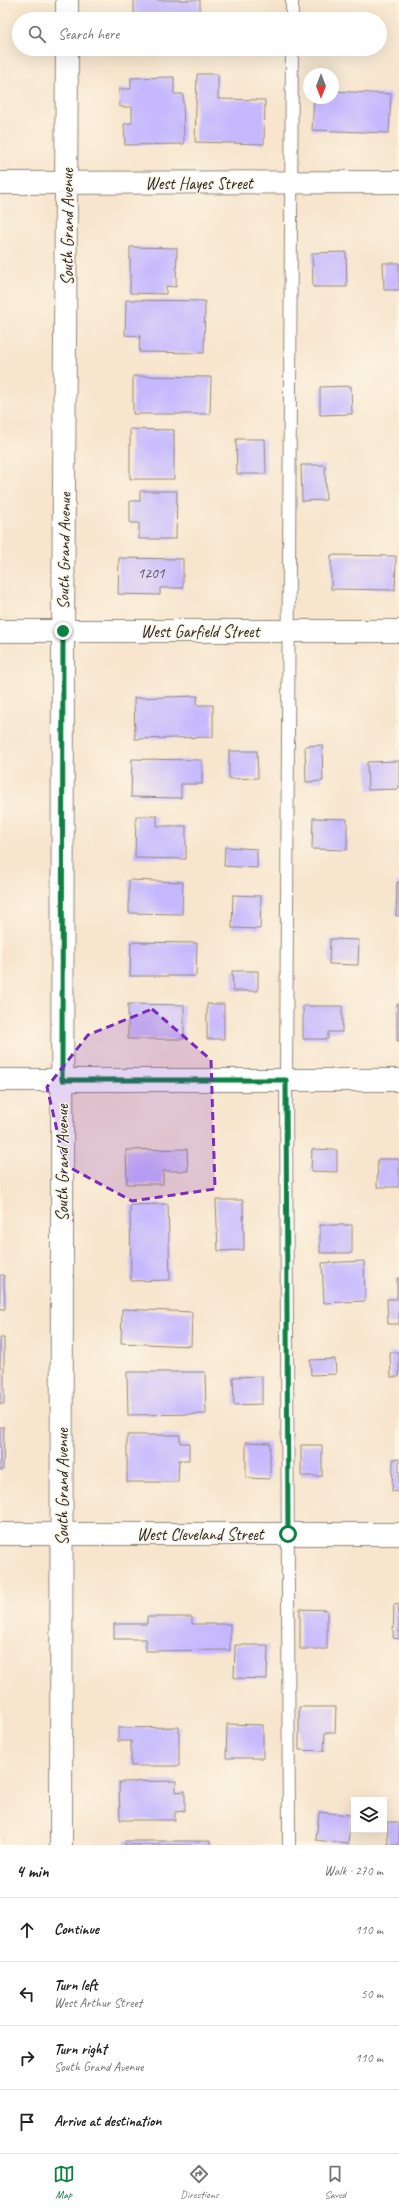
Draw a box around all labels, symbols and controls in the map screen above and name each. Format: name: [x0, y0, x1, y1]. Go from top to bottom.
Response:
search box: [12, 12, 387, 56]
icon: search: [26, 23, 48, 45]
text: Search here: [58, 25, 119, 44]
north arrow: [303, 68, 339, 104]
street label: South Grand Avenue: [57, 167, 78, 286]
street label: West Hayes Street: [145, 173, 255, 194]
street label: South Grand Avenue: [52, 491, 76, 610]
house number: 1201: [137, 564, 166, 583]
street label: West Garfield Street: [141, 621, 262, 642]
route end: [54, 622, 72, 640]
street label: South Grand Avenue: [52, 1103, 73, 1222]
street label: South Grand Avenue: [52, 1427, 73, 1546]
street label: West Cleveland Street: [137, 1524, 266, 1545]
route start: [279, 1525, 297, 1543]
map controls: [351, 1797, 387, 1833]
button: layers: [351, 1797, 387, 1833]
text: 4 min: [16, 1861, 49, 1882]
text: Walk · 270 m: [324, 1863, 383, 1879]
icon: ahead: [16, 1919, 38, 1941]
text: Continue: [54, 1920, 99, 1939]
text: 110 m: [355, 1922, 383, 1938]
text: Turn left: [54, 1976, 97, 1995]
icon: left: [16, 1983, 38, 2005]
text: 50 m: [361, 1986, 383, 2002]
text: West Arthur Street: [54, 1995, 142, 2011]
text: Turn right: [54, 2040, 107, 2059]
icon: right: [16, 2047, 38, 2069]
text: 110 m: [355, 2050, 383, 2066]
text: South Grand Avenue: [54, 2059, 143, 2075]
icon: arrive: [16, 2111, 38, 2133]
text: Arrive at destination: [54, 2112, 161, 2131]
tab: Map: [53, 2163, 75, 2201]
tab: Directions: [180, 2163, 219, 2201]
tab: Saved: [324, 2163, 346, 2201]

